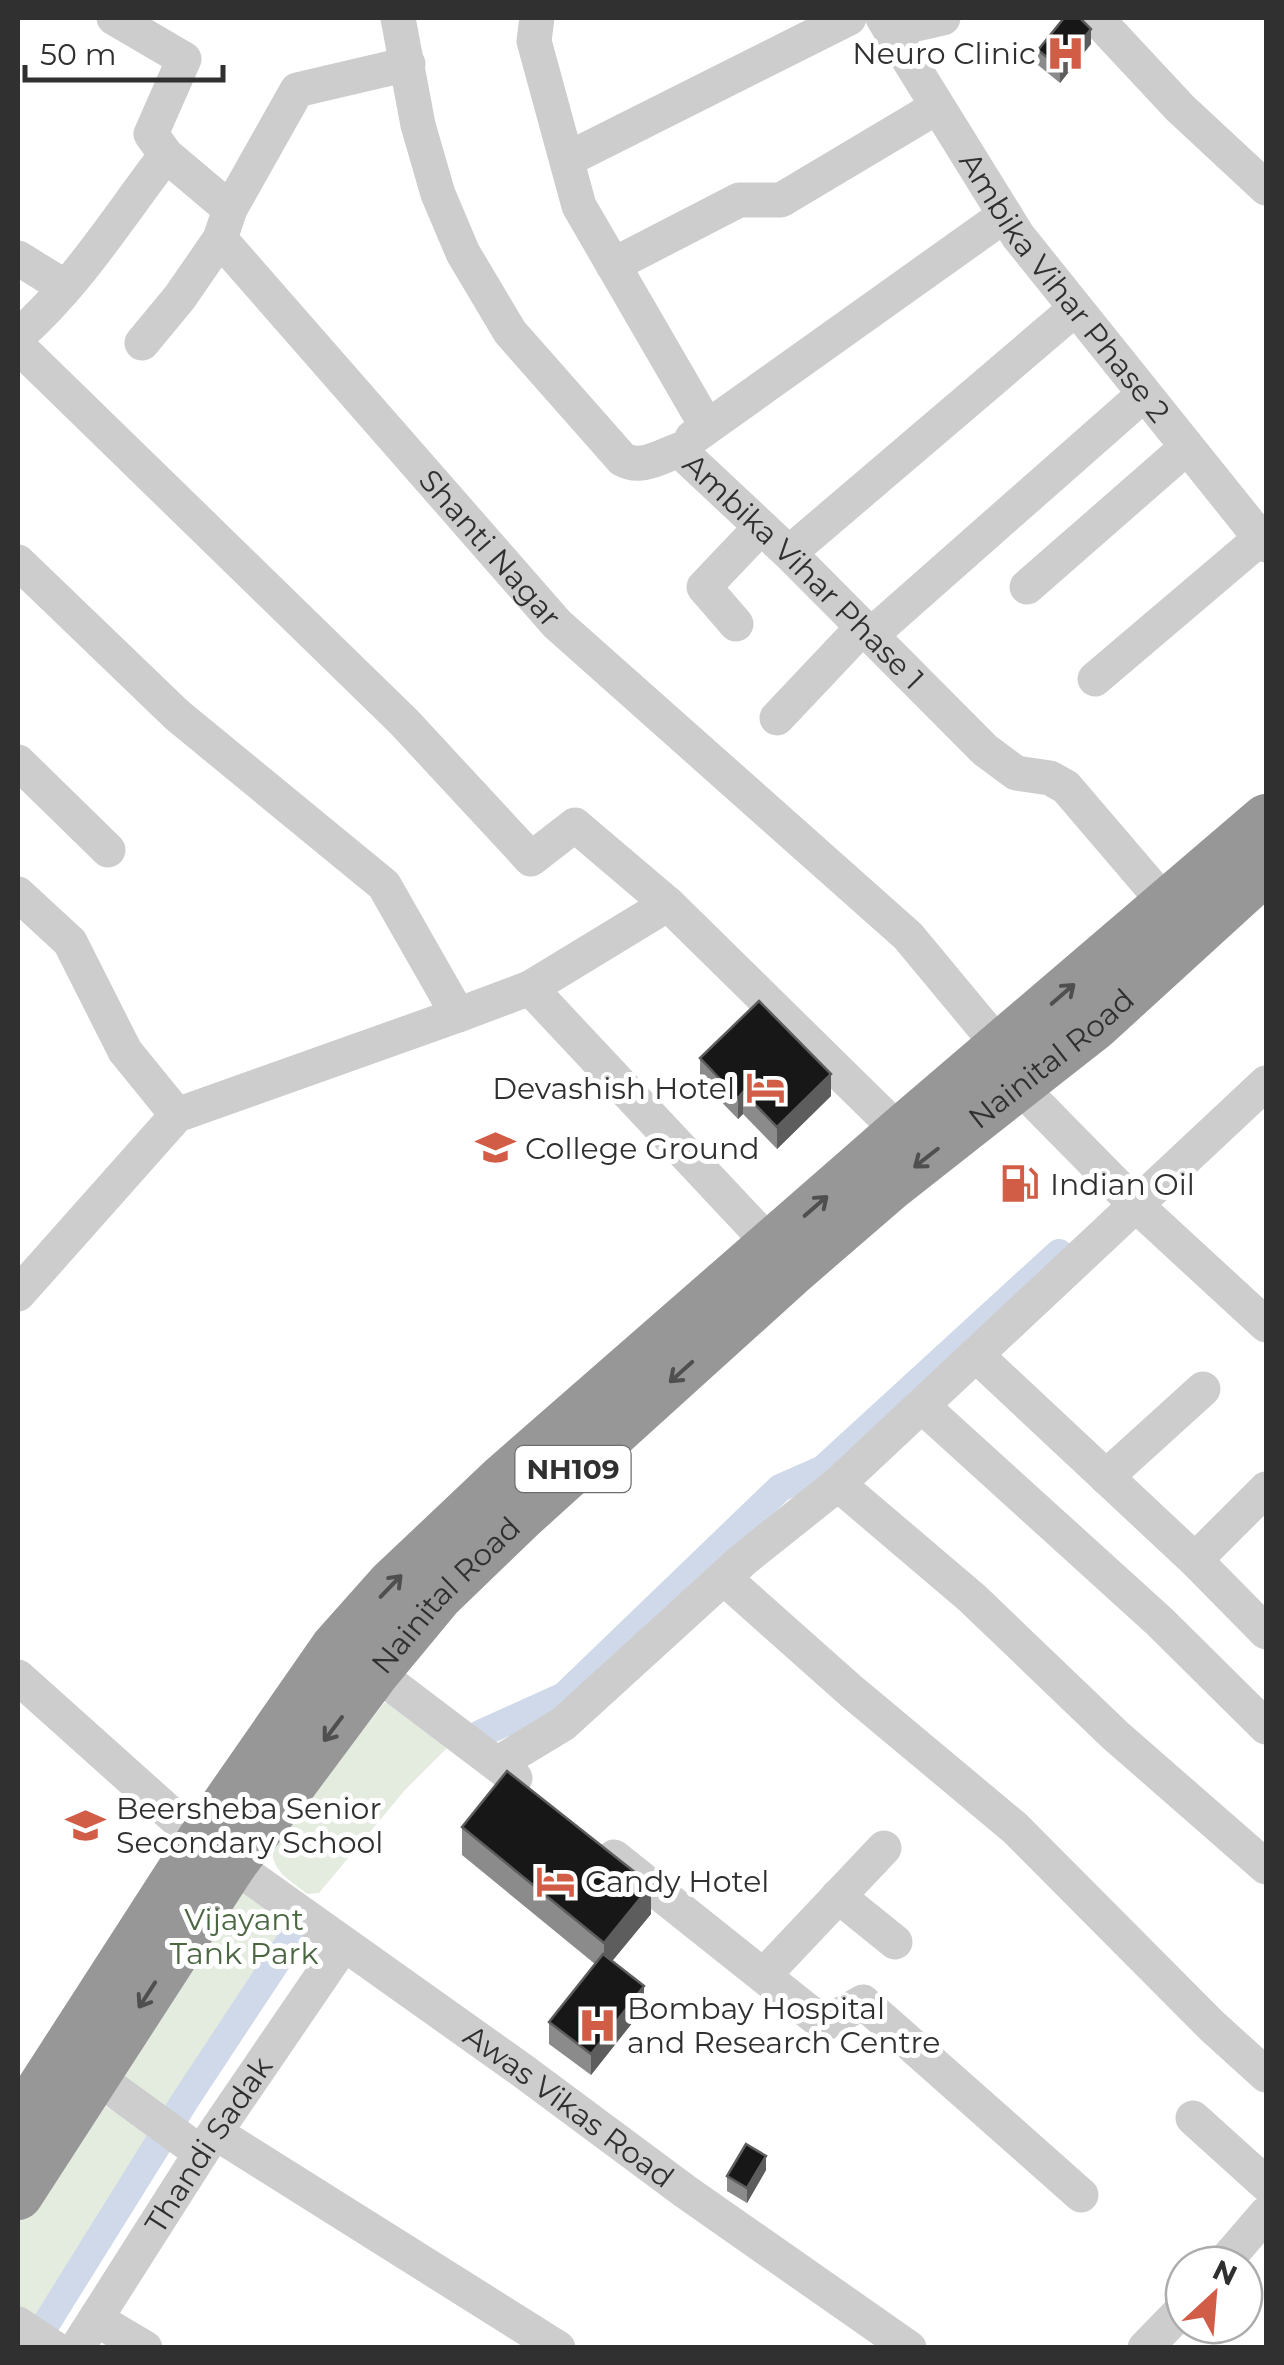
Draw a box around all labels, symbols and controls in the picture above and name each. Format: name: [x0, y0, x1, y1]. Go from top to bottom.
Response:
scale bar: [25, 20, 222, 82]
hospital icon: Neuro Clinic: [1045, 32, 1087, 74]
place label: Neuro Clinic: [852, 35, 1036, 72]
text: 50 m: [40, 36, 117, 73]
street label: Ambika Vihar Phase 2: [952, 145, 1178, 429]
street label: Ambika Vihar Phase 1: [676, 445, 932, 697]
street label: Shanti Nagar: [412, 462, 569, 634]
street label: Nainital Road: [961, 981, 1141, 1136]
one-way arrow: [1049, 984, 1075, 1006]
hotel icon: Devashish Hotel: [744, 1067, 786, 1109]
place label: Devashish Hotel: [492, 1070, 735, 1107]
school or university icon: College Ground: [474, 1127, 516, 1169]
place label: College Ground: [525, 1130, 760, 1167]
one-way arrow: [913, 1147, 939, 1169]
fuel station icon: Indian Oil: [999, 1163, 1041, 1205]
place label: Indian Oil: [1050, 1166, 1195, 1203]
one-way arrow: [803, 1194, 828, 1217]
one-way arrow: [669, 1360, 694, 1383]
road number: NH109: [516, 1446, 630, 1492]
street label: Nainital Road: [363, 1509, 528, 1681]
one-way arrow: [379, 1574, 403, 1598]
one-way arrow: [323, 1715, 344, 1742]
place label: Beersheba Senior Secondary School: [116, 1790, 383, 1861]
school or university icon: Beersheba Senior Secondary School: [65, 1804, 107, 1846]
hotel icon: Candy Hotel: [534, 1860, 576, 1902]
place label: Candy Hotel: [585, 1863, 769, 1900]
park label: Vijayant Tank Park: [170, 1901, 318, 1972]
one-way arrow: [137, 1981, 158, 2009]
place label: Bombay Hospital and Research Centre: [627, 1990, 940, 2061]
hospital icon: Bombay Hospital and Research Centre: [576, 2004, 618, 2046]
street label: Awas Vikas Road: [457, 2017, 682, 2195]
street label: Thandi Sadak: [137, 2049, 280, 2240]
north arrow: [1164, 2245, 1264, 2345]
text: N: [1207, 2252, 1243, 2293]

